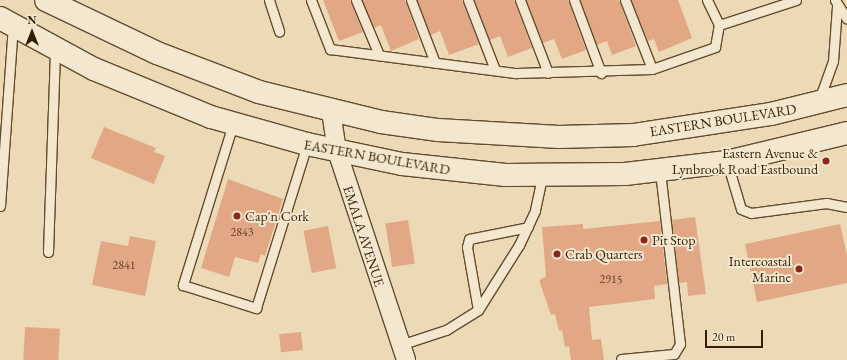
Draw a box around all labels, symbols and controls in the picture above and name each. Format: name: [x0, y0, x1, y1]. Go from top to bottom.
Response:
north arrow: [12, 12, 52, 52]
text: N: [28, 13, 36, 27]
street label: EASTERN BOULEVARD: [648, 100, 798, 140]
street label: EASTERN BOULEVARD: [302, 136, 452, 178]
place label: Eastern Avenue & Lynbrook Road Eastbound: [672, 145, 818, 178]
marker: Eastern Avenue & Lynbrook Road Eastbound: [821, 156, 831, 166]
street label: EMALA AVENUE: [340, 183, 388, 289]
place label: Cap'n Cork: [245, 208, 309, 224]
marker: Cap'n Cork: [232, 211, 242, 221]
house number: 2843: [230, 226, 254, 240]
place label: Pit Stop: [652, 232, 695, 248]
marker: Pit Stop: [639, 235, 649, 245]
place label: Crab Quarters: [565, 246, 643, 262]
marker: Crab Quarters: [552, 249, 562, 259]
place label: Intercoastal Marine: [729, 253, 791, 286]
house number: 2841: [112, 259, 136, 273]
marker: Intercoastal Marine: [794, 264, 804, 274]
house number: 2915: [599, 273, 623, 287]
scale bar: [707, 322, 765, 348]
text: 20 m: [712, 329, 735, 345]

